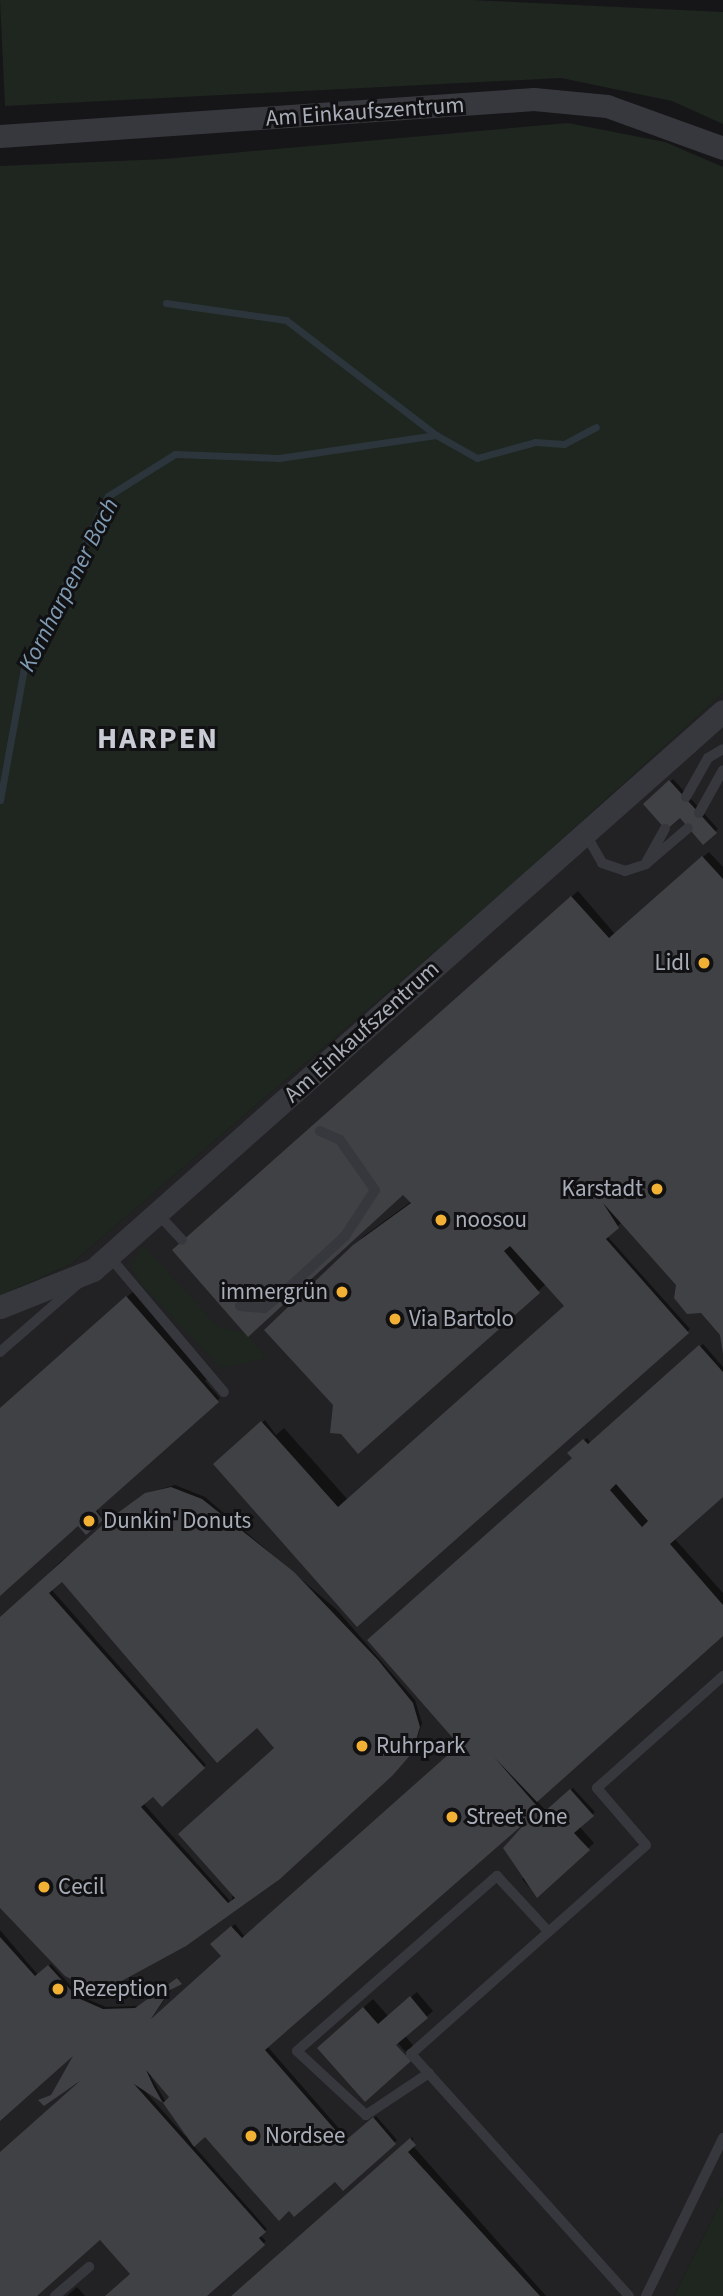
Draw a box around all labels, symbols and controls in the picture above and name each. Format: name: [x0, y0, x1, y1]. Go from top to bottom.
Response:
street label: Am Einkaufszentrum: [265, 91, 465, 133]
water label: Kornharpener Bach: [13, 493, 125, 677]
district label: HARPEN: [98, 721, 218, 757]
place label: Lidl: [655, 949, 690, 977]
street label: Am Einkaufszentrum: [279, 955, 445, 1109]
marker: Lidl: [696, 955, 712, 971]
place label: Karstadt: [562, 1175, 643, 1203]
marker: Karstadt: [649, 1181, 665, 1197]
place label: noosou: [455, 1206, 527, 1234]
marker: noosou: [433, 1212, 449, 1228]
place label: immergrün: [220, 1278, 328, 1306]
marker: immergrün: [334, 1284, 350, 1300]
place label: Via Bartolo: [409, 1305, 514, 1333]
marker: Via Bartolo: [387, 1311, 403, 1327]
place label: Dunkin' Donuts: [103, 1507, 251, 1535]
marker: Dunkin' Donuts: [81, 1513, 97, 1529]
place label: Ruhrpark: [376, 1732, 465, 1760]
marker: Ruhrpark: [354, 1738, 370, 1754]
place label: Street One: [466, 1803, 567, 1831]
marker: Street One: [444, 1809, 460, 1825]
place label: Cecil: [58, 1873, 105, 1901]
marker: Cecil: [36, 1879, 52, 1895]
place label: Rezeption: [72, 1975, 168, 2003]
marker: Rezeption: [50, 1981, 66, 1997]
place label: Nordsee: [265, 2122, 345, 2150]
marker: Nordsee: [243, 2128, 259, 2144]

